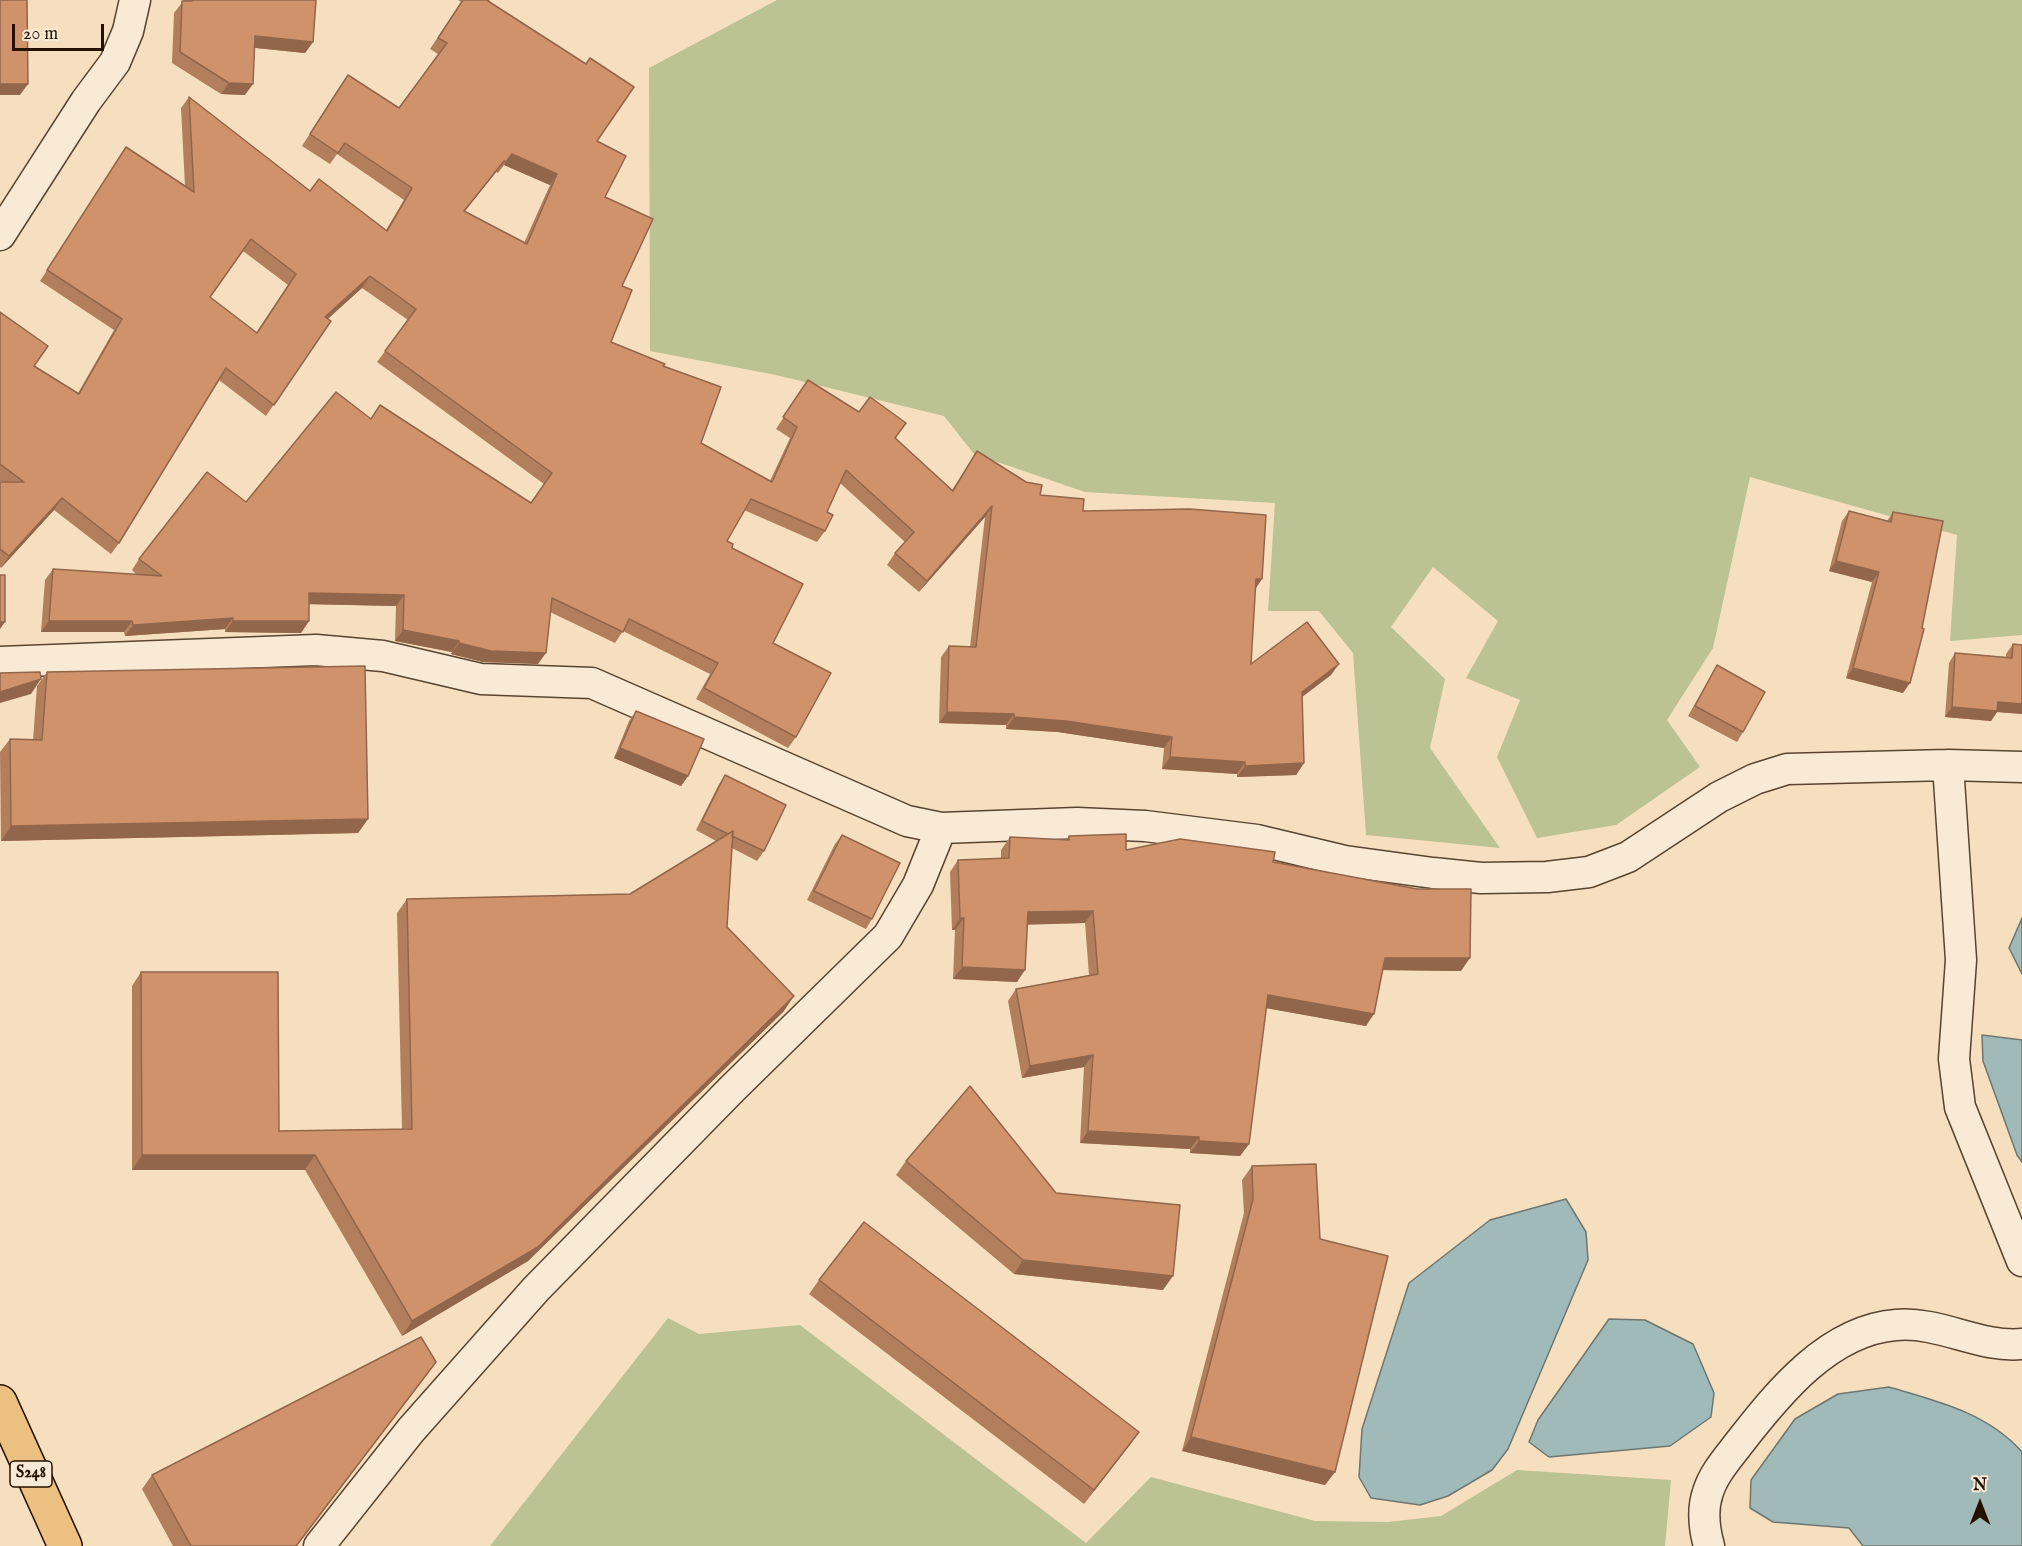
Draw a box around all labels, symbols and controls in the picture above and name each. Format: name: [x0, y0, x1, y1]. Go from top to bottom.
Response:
scale bar: [15, 12, 106, 50]
text: 20 m: [23, 23, 58, 46]
road number: S248: [10, 1461, 52, 1487]
north arrow: [1950, 1474, 2010, 1534]
text: N: [1973, 1476, 1987, 1496]

